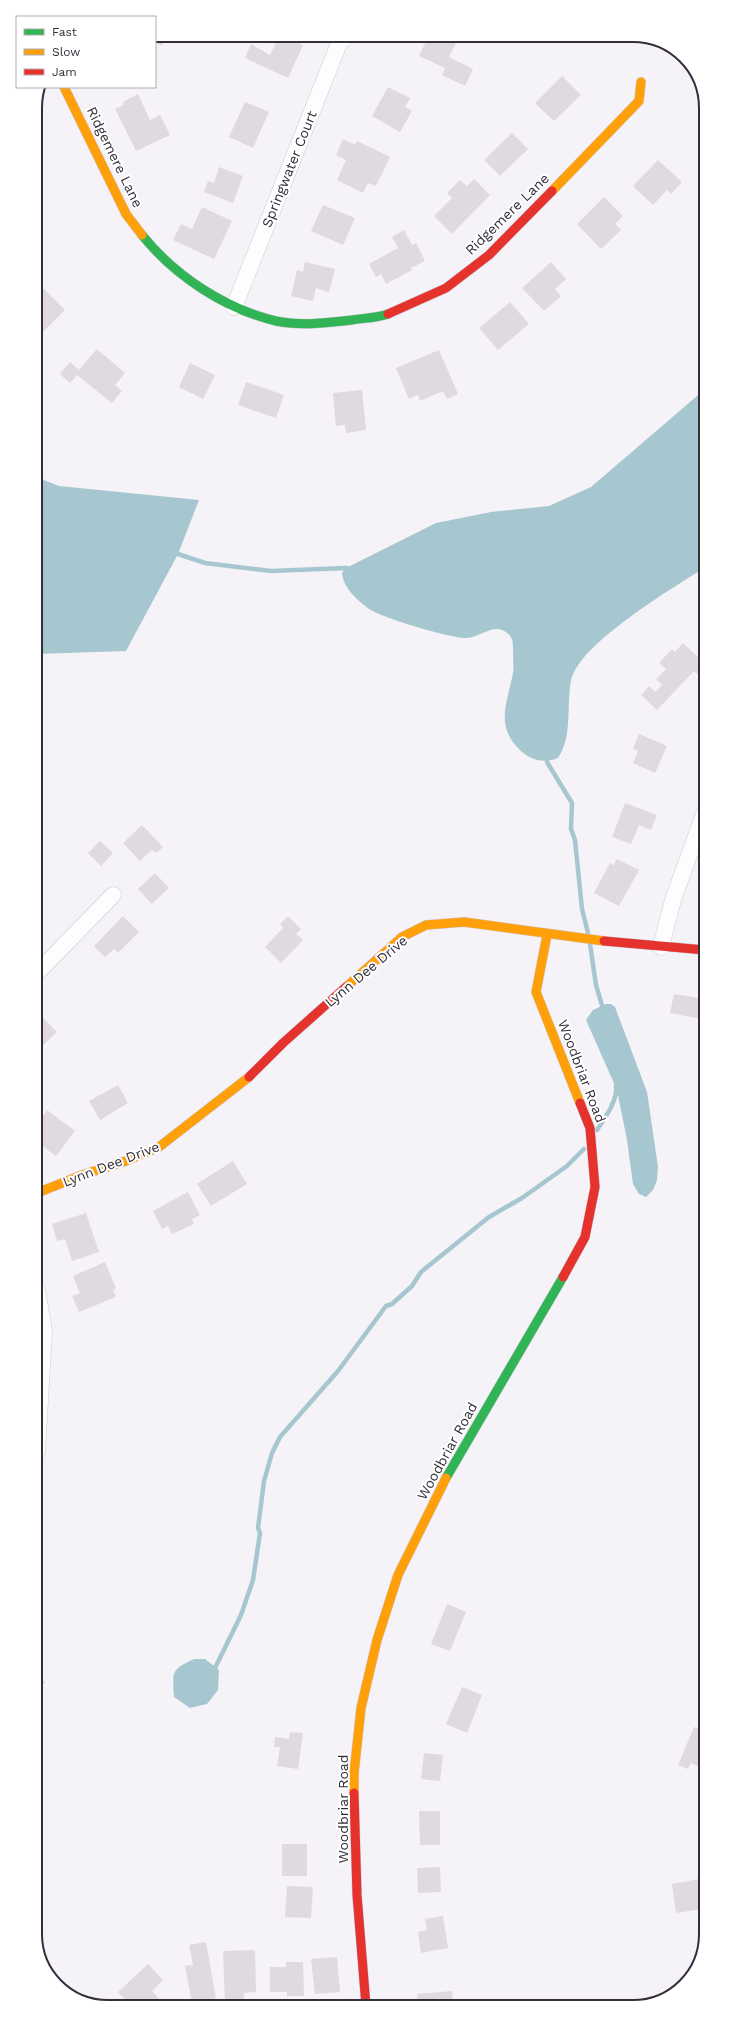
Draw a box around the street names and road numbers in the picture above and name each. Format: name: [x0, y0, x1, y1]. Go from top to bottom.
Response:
street label: Ridgemere Lane: [84, 104, 146, 210]
street label: Springwater Court: [258, 108, 320, 230]
street label: Ridgemere Lane: [462, 170, 552, 258]
street label: Lynn Dee Drive: [322, 932, 410, 1010]
street label: Woodbriar Road: [555, 1017, 609, 1125]
street label: Lynn Dee Drive: [60, 1138, 162, 1190]
street label: Woodbriar Road: [414, 1399, 480, 1503]
street label: Woodbriar Road: [335, 1754, 351, 1864]

